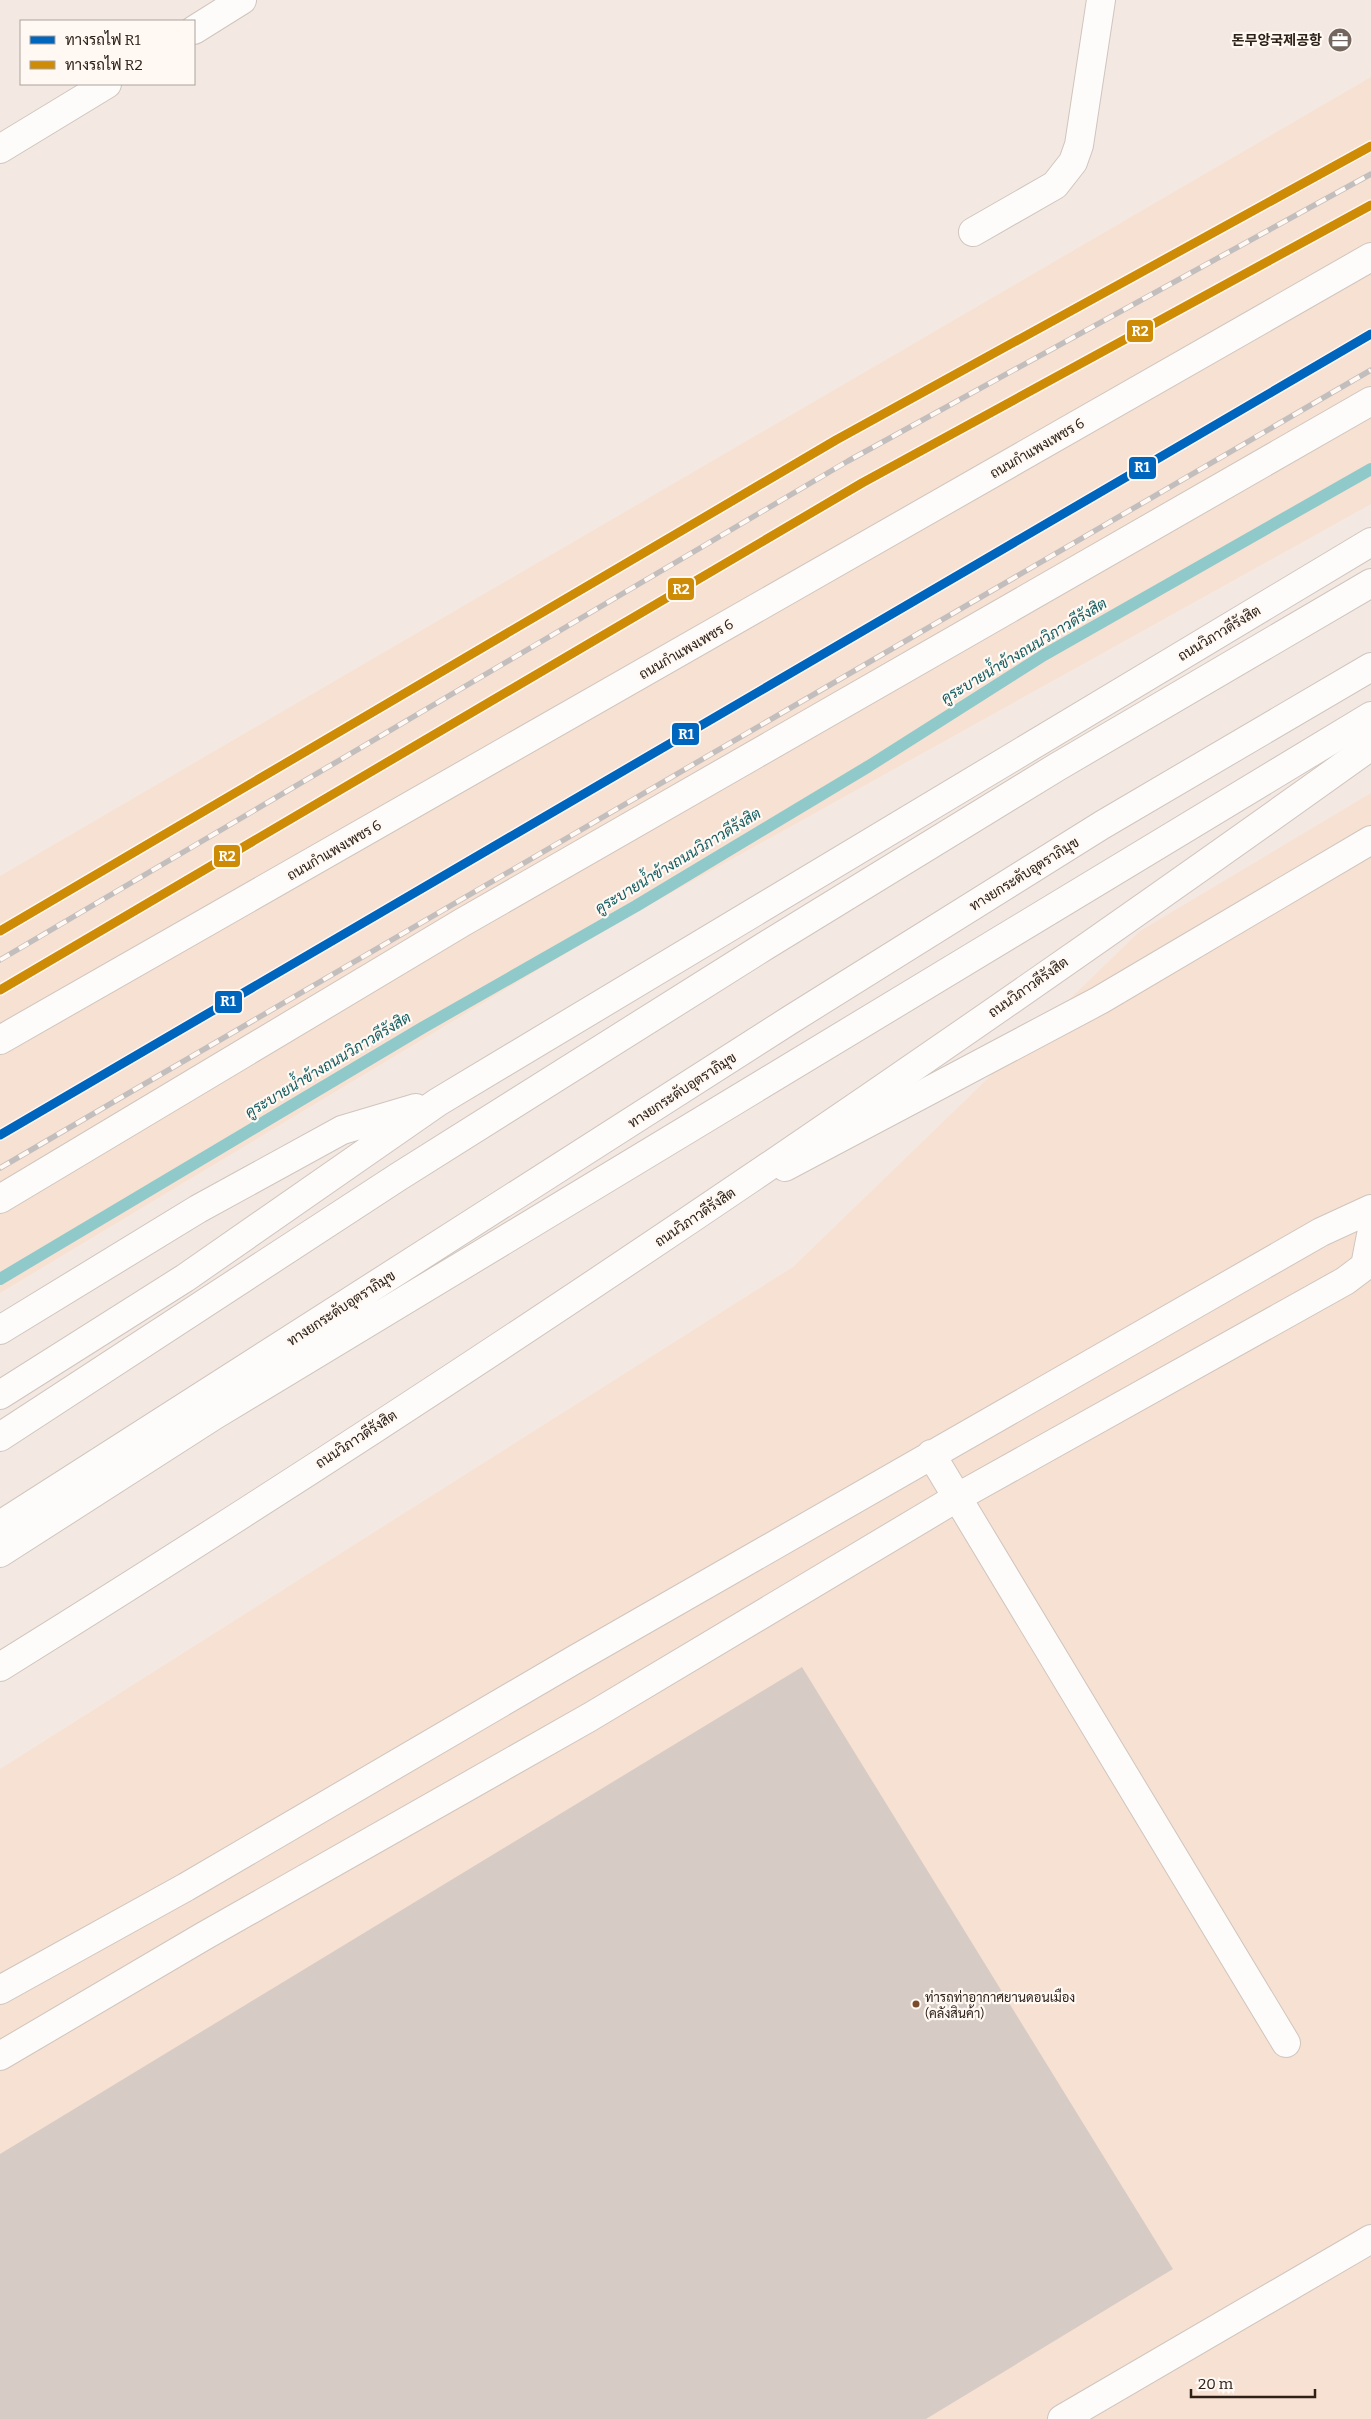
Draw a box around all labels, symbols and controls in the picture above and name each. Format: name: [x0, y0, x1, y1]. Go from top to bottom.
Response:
legend: [20, 20, 195, 85]
office icon: 돈무앙국제공항: [1327, 27, 1353, 53]
text: ทางรถไฟ R1: [65, 30, 141, 49]
place label: 돈무앙국제공항: [1232, 32, 1322, 49]
text: ทางรถไฟ R2: [65, 55, 143, 74]
line badge: R2: [1126, 319, 1154, 343]
text: R2: [1131, 323, 1149, 340]
street label: ถนนกำแพงเพชร 6: [987, 415, 1087, 482]
line badge: R1: [1128, 456, 1157, 480]
text: R1: [1134, 459, 1150, 476]
line badge: R2: [667, 577, 695, 601]
text: R2: [672, 581, 690, 598]
water label: คูระบายน้ำข้างถนนวิภาวดีรังสิต: [936, 591, 1111, 709]
street label: ถนนวิภาวดีรังสิต: [1174, 601, 1264, 665]
street label: ถนนกำแพงเพชร 6: [636, 616, 736, 683]
line badge: R1: [671, 722, 700, 746]
text: R1: [678, 726, 694, 743]
water label: คูระบายน้ำข้างถนนวิภาวดีรังสิต: [590, 801, 765, 919]
street label: ถนนกำแพงเพชร 6: [284, 817, 384, 884]
street label: ทางยกระดับอุตราภิมุข: [966, 834, 1083, 916]
line badge: R2: [213, 844, 241, 868]
text: R2: [218, 848, 236, 865]
street label: ถนนวิภาวดีรังสิต: [984, 953, 1072, 1021]
line badge: R1: [214, 990, 243, 1014]
text: R1: [220, 993, 236, 1010]
water label: คูระบายน้ำข้างถนนวิภาวดีรังสิต: [240, 1005, 415, 1123]
street label: ทางยกระดับอุตราภิมุข: [625, 1049, 740, 1133]
street label: ถนนวิภาวดีรังสิต: [651, 1183, 739, 1251]
street label: ทางยกระดับอุตราภิมุข: [284, 1267, 399, 1351]
street label: ถนนวิภาวดีรังสิต: [312, 1406, 400, 1472]
place label: ท่ารถท่าอากาศยานดอนเมือง (คลังสินค้า): [925, 1988, 1075, 2021]
marker: ท่ารถท่าอากาศยานดอนเมือง (คลังสินค้า): [911, 1999, 921, 2009]
scale bar: [1191, 2366, 1315, 2398]
text: 20 m: [1198, 2375, 1234, 2393]

